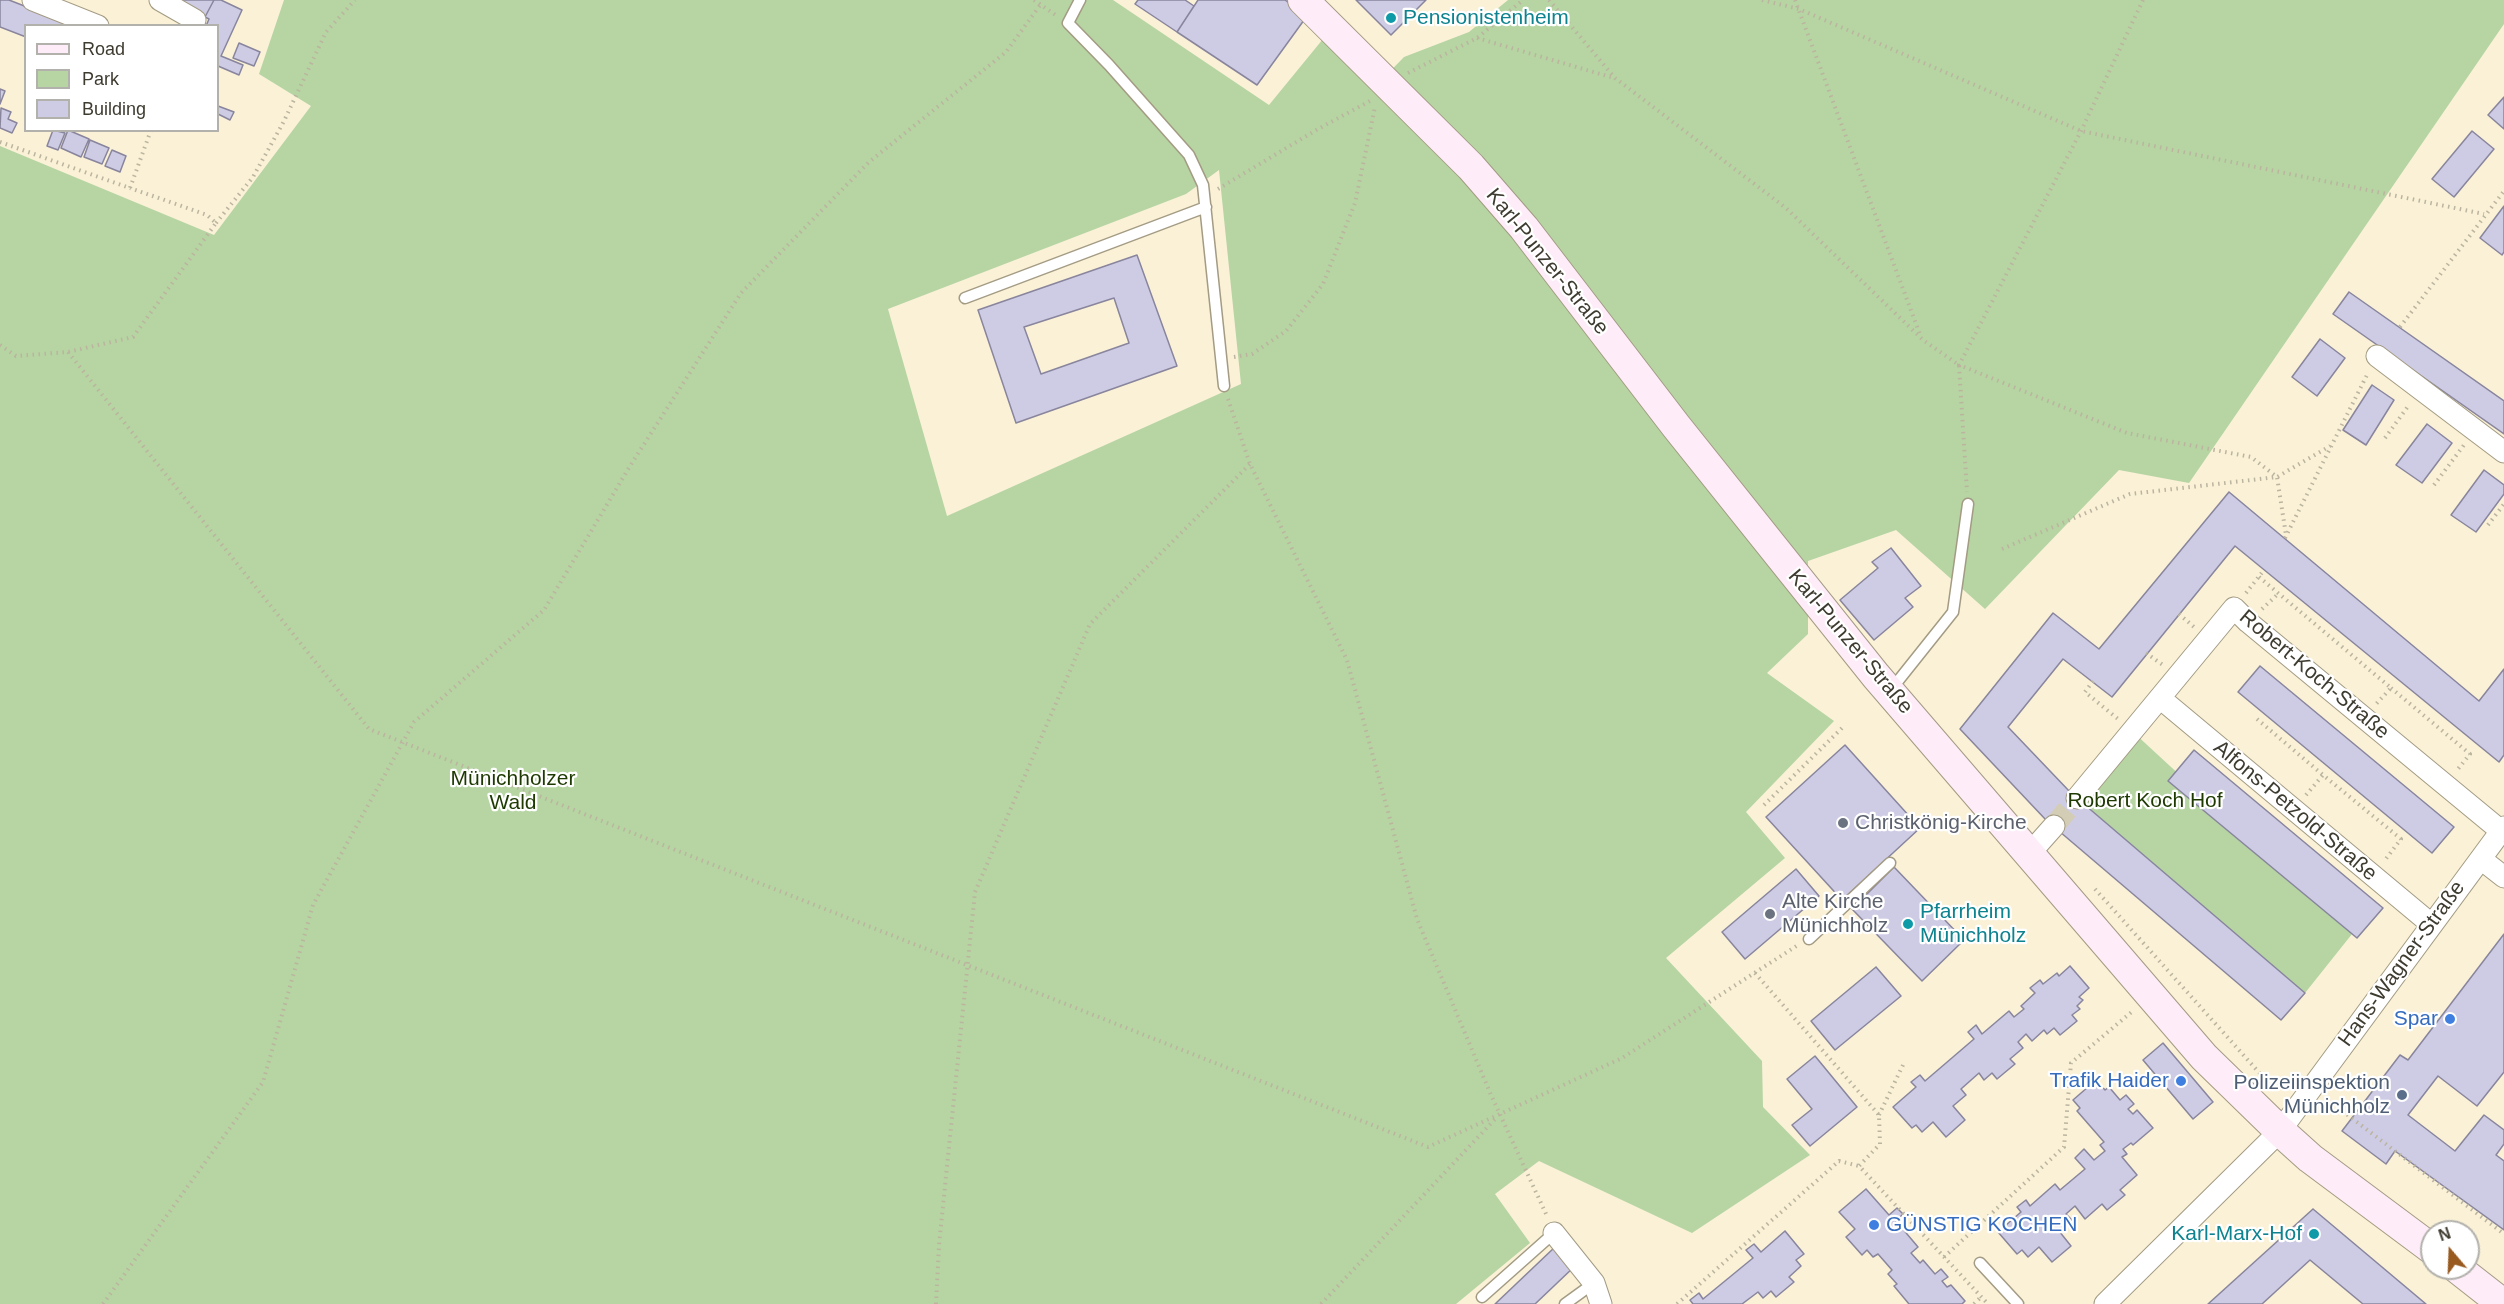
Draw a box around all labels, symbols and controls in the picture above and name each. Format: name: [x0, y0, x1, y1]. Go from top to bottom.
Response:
place label: Pensionistenheim: [1403, 5, 1569, 31]
marker: Pensionistenheim: [1384, 11, 1398, 25]
legend: [24, 24, 219, 132]
text: Road: [82, 39, 125, 59]
text: Park: [82, 69, 119, 89]
text: Building: [82, 99, 146, 119]
street label: Karl-Punzer-Straße: [1480, 184, 1614, 340]
street label: Karl-Punzer-Straße: [1782, 565, 1918, 719]
street label: Robert-Koch-Straße: [2234, 605, 2394, 745]
street label: Alfons-Petzold-Straße: [2208, 735, 2382, 887]
park label: Münichholzer Wald: [451, 766, 575, 816]
park label: Robert Koch Hof: [2067, 788, 2223, 814]
place label: Christkönig-Kirche: [1855, 810, 2027, 836]
marker: Christkönig-Kirche: [1836, 816, 1850, 830]
street label: Hans-Wagner-Straße: [2333, 876, 2471, 1052]
place label: Alte Kirche Münichholz: [1782, 889, 1888, 939]
place label: Pfarrheim Münichholz: [1920, 899, 2026, 949]
marker: Alte Kirche Münichholz: [1763, 907, 1777, 921]
marker: Pfarrheim Münichholz: [1901, 917, 1915, 931]
place label: Spar: [2394, 1006, 2438, 1032]
marker: Spar: [2443, 1012, 2457, 1026]
place label: Trafik Haider: [2050, 1068, 2169, 1094]
place label: Polizeiinspektion Münichholz: [2234, 1070, 2390, 1120]
marker: Trafik Haider: [2174, 1074, 2188, 1088]
marker: Polizeiinspektion Münichholz: [2395, 1088, 2409, 1102]
place label: GÜNSTIG KOCHEN: [1886, 1212, 2077, 1238]
marker: GÜNSTIG KOCHEN: [1867, 1218, 1881, 1232]
north arrow: [2420, 1220, 2480, 1280]
place label: Karl-Marx-Hof: [2171, 1221, 2302, 1247]
text: N: [2436, 1224, 2453, 1244]
marker: Karl-Marx-Hof: [2307, 1227, 2321, 1241]

